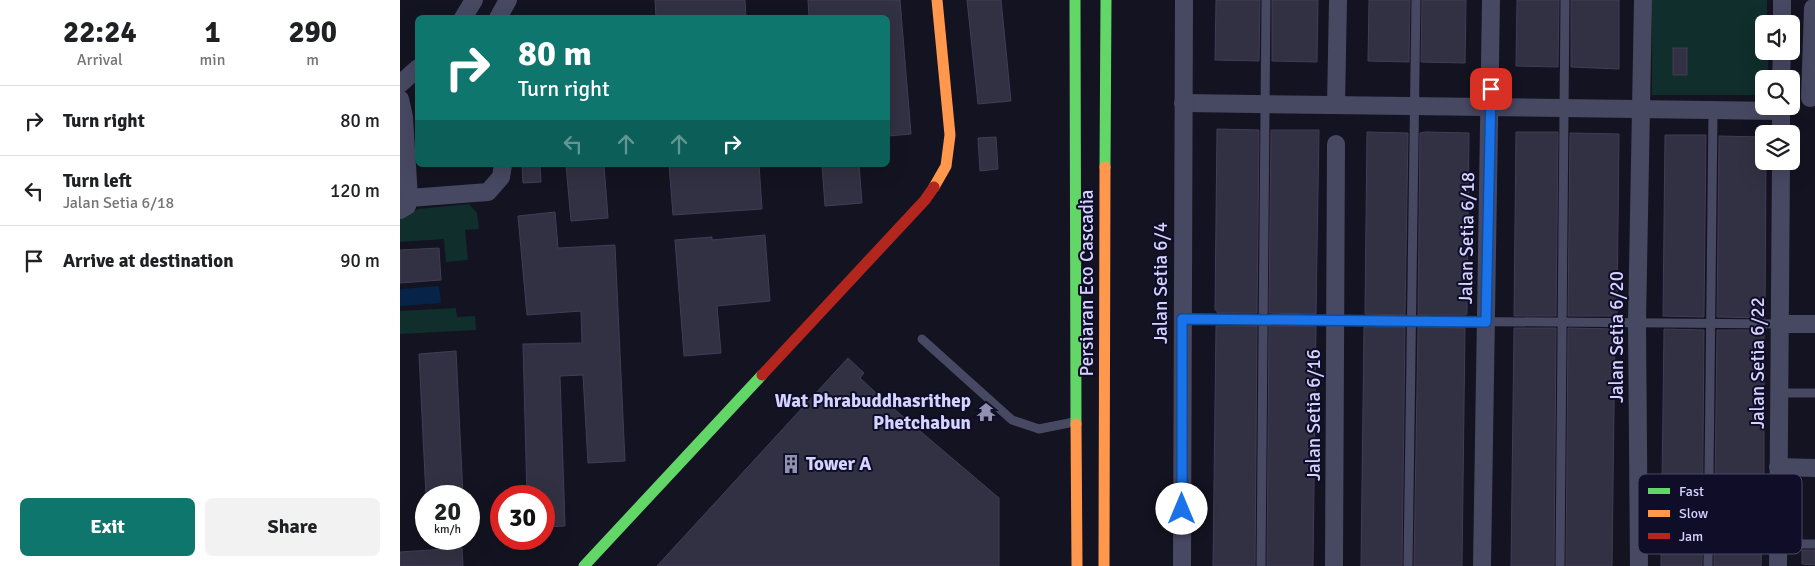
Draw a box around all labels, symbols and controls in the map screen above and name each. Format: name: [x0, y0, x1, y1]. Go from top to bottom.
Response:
text: 22:24: [63, 14, 137, 51]
text: 1: [204, 14, 221, 51]
text: 290: [288, 14, 337, 51]
map controls: [1755, 15, 1800, 170]
button: sound: [1755, 15, 1800, 60]
text: 80 m: [518, 32, 592, 75]
icon: right: [435, 35, 500, 100]
text: Arrival: [77, 50, 123, 70]
text: min: [200, 50, 225, 70]
text: m: [306, 50, 319, 70]
pin: [1470, 68, 1512, 110]
button: search: [1755, 70, 1800, 115]
text: Turn right: [518, 75, 610, 102]
icon: arrive: [1477, 75, 1505, 103]
icon: right: [20, 107, 48, 135]
text: Turn right: [63, 109, 145, 133]
text: 80 m: [340, 109, 380, 133]
button: layers: [1755, 125, 1800, 170]
icon: left: [559, 130, 587, 158]
icon: ahead: [612, 130, 640, 158]
icon: ahead: [665, 130, 693, 158]
icon: right: [718, 130, 746, 158]
text: Turn left: [63, 169, 132, 193]
street label: Jalan Setia 6/18: [1454, 172, 1480, 304]
icon: left: [20, 177, 48, 205]
text: 120 m: [330, 179, 380, 203]
street label: Persiaran Eco Cascadia: [1075, 190, 1099, 376]
text: Jalan Setia 6/18: [63, 193, 174, 213]
street label: Jalan Setia 6/4: [1149, 222, 1173, 344]
icon: arrive: [20, 247, 48, 275]
text: Arrive at destination: [63, 249, 234, 273]
text: 90 m: [340, 249, 380, 273]
street label: Jalan Setia 6/20: [1605, 271, 1629, 403]
street label: Jalan Setia 6/22: [1746, 297, 1770, 429]
street label: Jalan Setia 6/16: [1302, 349, 1326, 481]
place label: Wat Phrabuddhasrithep Phetchabun: [775, 389, 971, 435]
temple icon: Wat Phrabuddhasrithep Phetchabun: [975, 401, 997, 423]
place label: Tower A: [806, 452, 871, 476]
building icon: Tower A: [780, 453, 802, 475]
legend: [1638, 474, 1802, 554]
position arrow: [1155, 482, 1207, 534]
text: Fast: [1679, 483, 1704, 500]
speed limit sign: 30: [490, 485, 555, 550]
text: 20: [434, 496, 461, 527]
button: Exit: [20, 498, 195, 556]
button: Share: [205, 498, 380, 556]
text: Slow: [1679, 505, 1708, 522]
text: km/h: [434, 522, 461, 537]
text: Jam: [1679, 528, 1703, 545]

